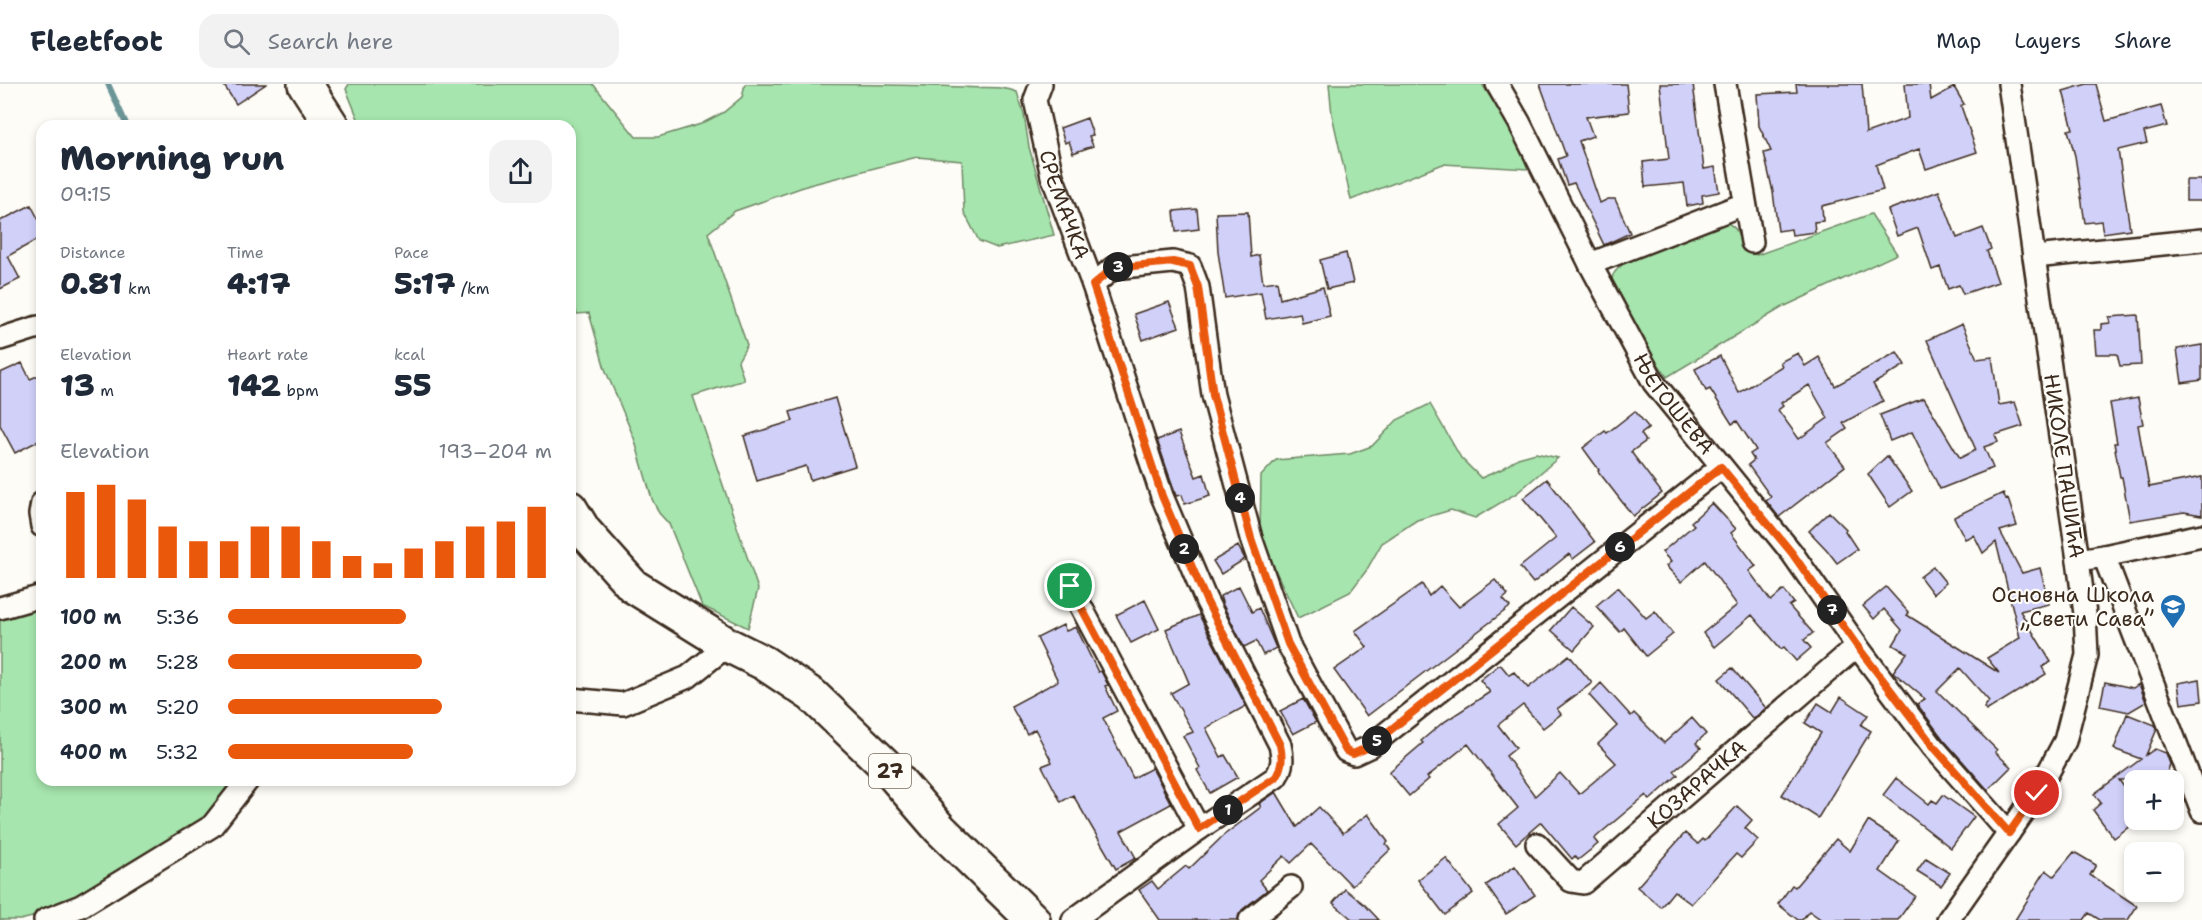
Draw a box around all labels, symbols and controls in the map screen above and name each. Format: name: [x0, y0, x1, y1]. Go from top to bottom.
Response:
search box: [199, 14, 619, 68]
text: Fleetfoot: [30, 22, 163, 60]
icon: search: [220, 25, 253, 58]
text: Search here: [268, 27, 393, 56]
text: Map: [1936, 27, 1981, 55]
text: Layers: [2014, 27, 2081, 55]
text: Share: [2114, 27, 2172, 55]
text: Morning run: [60, 136, 284, 181]
button: share: [489, 140, 552, 203]
street label: СРЕМАЧКА: [1033, 148, 1096, 263]
text: 09:15: [60, 181, 111, 207]
text: Distance: [60, 242, 126, 263]
text: Time: [227, 242, 264, 263]
text: Pace: [394, 242, 429, 263]
pin: 3: [1103, 252, 1133, 282]
text: 3: [1112, 256, 1124, 277]
text: 0.81: [60, 263, 123, 304]
text: 4:17: [227, 263, 290, 304]
text: 5:17: [394, 263, 456, 304]
text: km: [123, 278, 151, 299]
text: /km: [456, 278, 490, 299]
text: Elevation: [60, 344, 132, 365]
text: Heart rate: [227, 344, 309, 365]
text: kcal: [394, 344, 425, 365]
street label: ЊЕГОШЕВА: [1627, 348, 1721, 460]
text: 13: [60, 365, 95, 406]
text: 142: [227, 365, 281, 406]
text: 55: [394, 365, 432, 406]
street label: НИКОЛЕ ПАШИЋА: [2037, 372, 2091, 560]
text: m: [95, 380, 114, 401]
text: bpm: [281, 380, 319, 401]
text: Elevation: [60, 438, 150, 464]
text: 193–204 m: [439, 438, 552, 464]
pin: 4: [1225, 483, 1255, 513]
text: 4: [1234, 487, 1246, 508]
pin: 6: [1605, 532, 1635, 562]
pin: 2: [1169, 534, 1199, 564]
text: 6: [1614, 536, 1626, 557]
text: 2: [1178, 538, 1190, 559]
pin: [1044, 560, 1095, 611]
icon: arrive: [1053, 569, 1086, 602]
place label: Основна Школа „Свети Сава”: [1992, 581, 2154, 633]
school or university icon: Основна Школа „Свети Сава”: [2158, 592, 2188, 630]
pin: 7: [1817, 595, 1847, 625]
text: 7: [1826, 599, 1838, 620]
text: 100 m: [60, 604, 122, 630]
text: 5:36: [156, 604, 199, 630]
text: 200 m: [60, 649, 127, 675]
text: 5:28: [156, 649, 199, 675]
text: 300 m: [60, 694, 127, 720]
text: 5:20: [156, 694, 199, 720]
pin: 5: [1362, 726, 1392, 756]
text: 5: [1372, 730, 1382, 751]
street label: КОЗАРАЧКА: [1641, 734, 1753, 835]
text: 400 m: [60, 739, 127, 765]
text: 5:32: [156, 739, 199, 765]
road number: 27: [869, 754, 911, 788]
pin: [2011, 767, 2062, 818]
map controls: [2124, 770, 2184, 902]
button: +: [2124, 770, 2184, 830]
icon: check: [2020, 776, 2053, 809]
pin: 1: [1213, 795, 1243, 825]
text: 1: [1224, 799, 1232, 820]
button: −: [2124, 842, 2184, 902]

